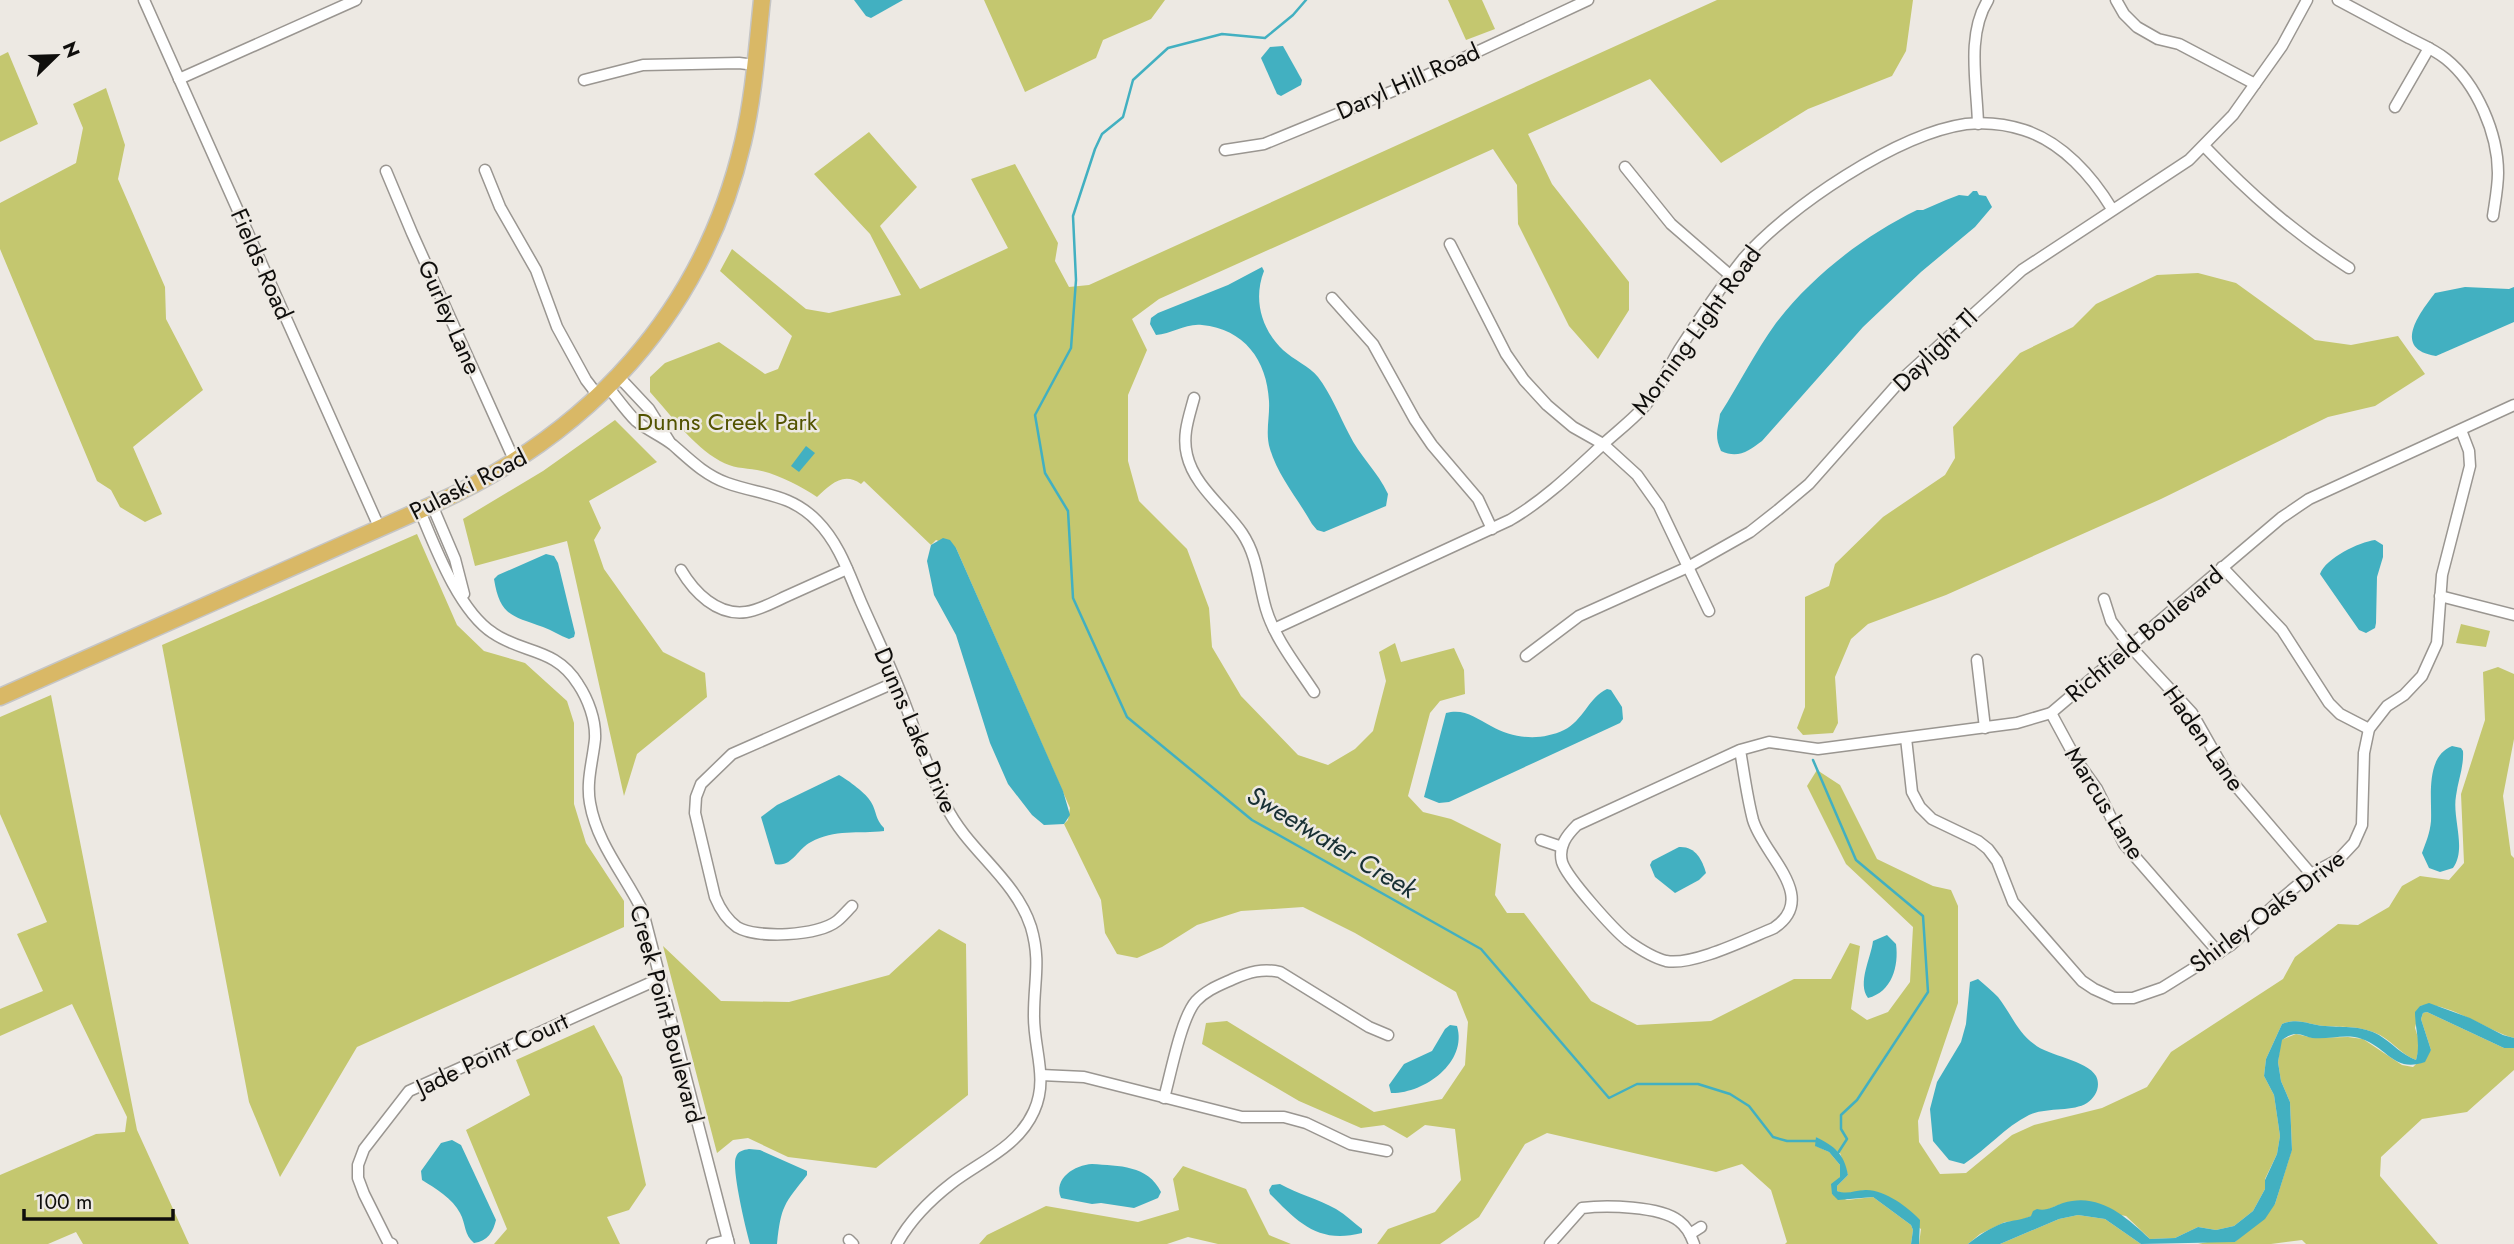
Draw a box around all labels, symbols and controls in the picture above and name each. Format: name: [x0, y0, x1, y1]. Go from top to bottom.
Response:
north arrow: [21, 21, 91, 91]
street label: Daryl Hill Road: [1331, 34, 1485, 128]
text: N: [56, 37, 87, 62]
street label: Fields Road: [222, 203, 302, 325]
street label: Morning Light Road: [1623, 238, 1769, 422]
street label: Gurley Lane: [409, 254, 491, 380]
street label: Daylight Tl: [1885, 301, 1985, 399]
park label: Dunns Creek Park: [637, 404, 818, 439]
street label: Pulaski Road: [403, 439, 533, 529]
street label: Richfield Boulevard: [2058, 558, 2230, 710]
street label: Dunns Lake Drive: [865, 642, 967, 818]
street label: Haden Lane: [2155, 678, 2253, 798]
street label: Marcus Lane: [2056, 740, 2154, 866]
water label: Sweetwater Creek: [1240, 776, 1426, 909]
street label: Shirley Oaks Drive: [2182, 841, 2352, 981]
street label: Creek Point Boulevard: [621, 901, 713, 1127]
street label: Jade Point Court: [408, 1003, 574, 1106]
scale bar: [24, 1178, 173, 1222]
text: 100 m: [35, 1187, 92, 1217]

